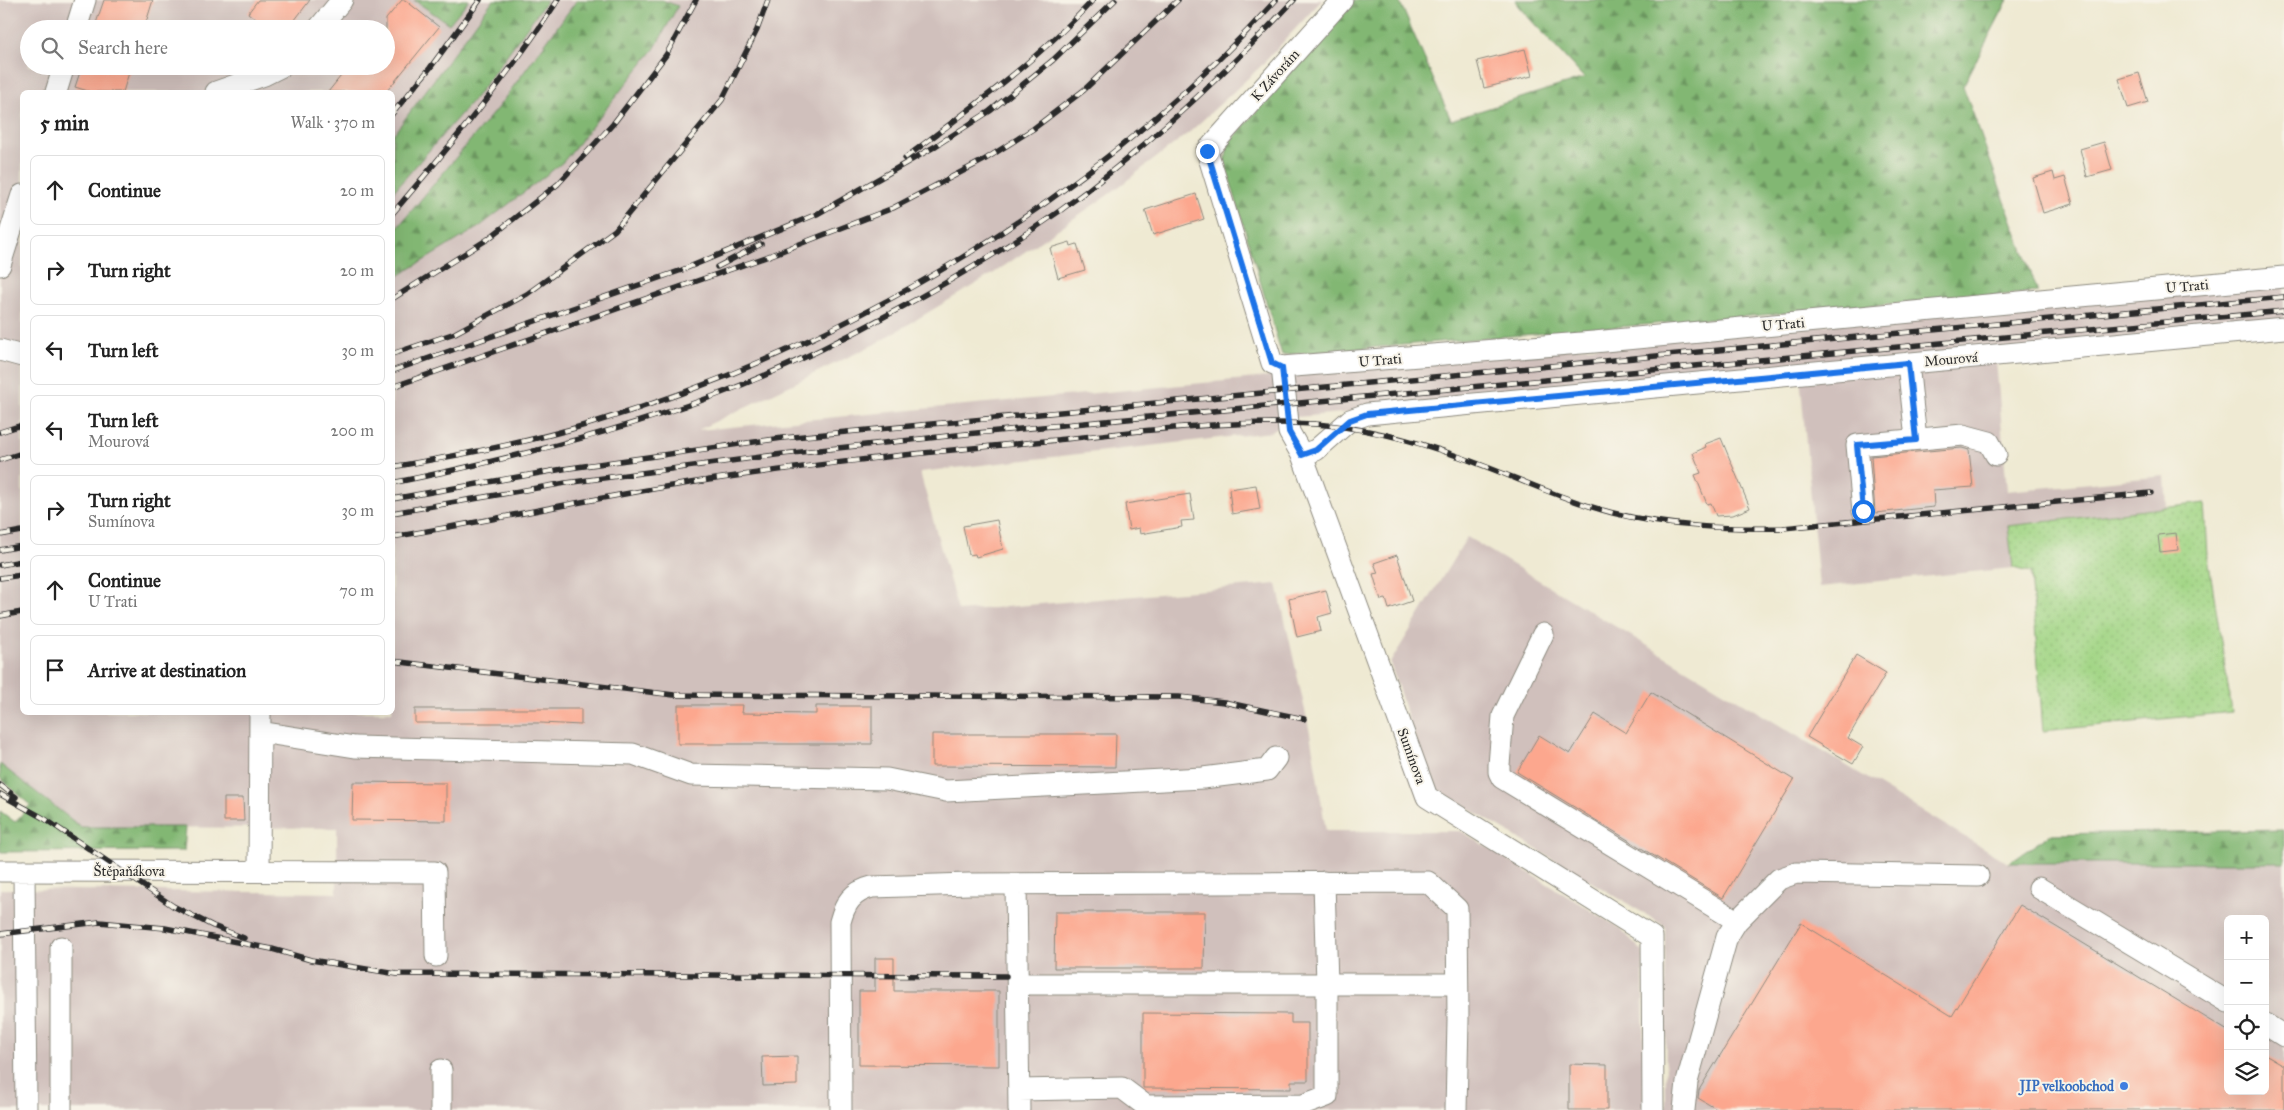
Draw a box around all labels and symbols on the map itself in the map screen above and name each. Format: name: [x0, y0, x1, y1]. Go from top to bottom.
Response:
street label: K Závorám: [1248, 46, 1303, 105]
route end: [1196, 140, 1219, 163]
street label: U Trati: [2165, 276, 2209, 297]
street label: U Trati: [1761, 314, 1805, 335]
street label: Mourová: [1924, 349, 1979, 370]
street label: U Trati: [1358, 350, 1402, 371]
route start: [1852, 500, 1875, 523]
street label: Sumínova: [1394, 726, 1430, 787]
street label: Štěpaňákova: [93, 861, 165, 880]
place label: JIP velkoobchod: [2018, 1078, 2115, 1096]
marker: JIP velkoobchod: [2118, 1080, 2130, 1092]

